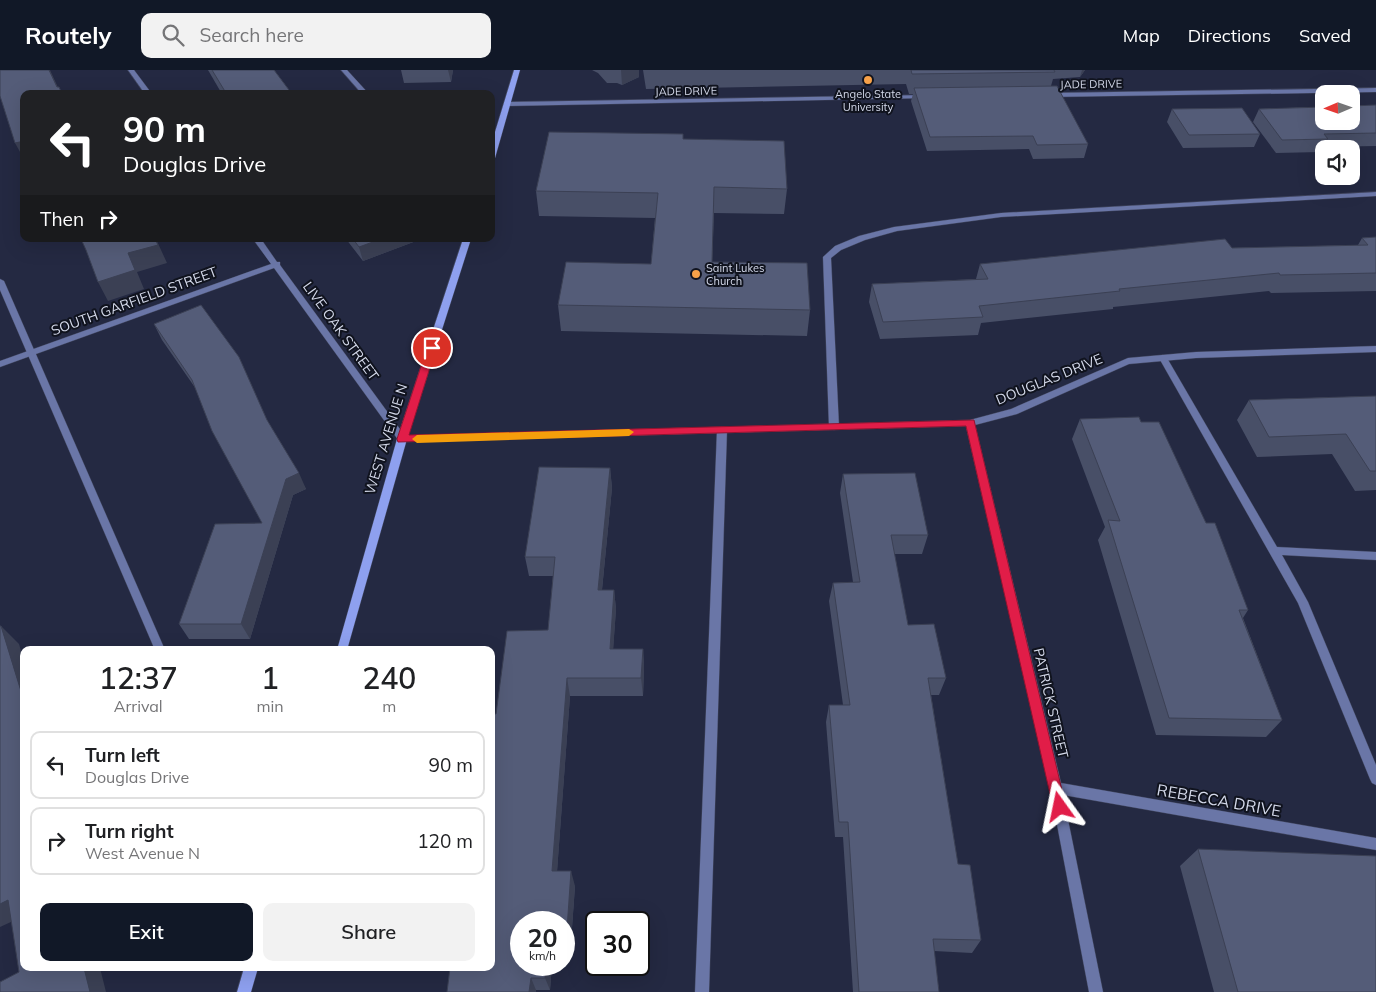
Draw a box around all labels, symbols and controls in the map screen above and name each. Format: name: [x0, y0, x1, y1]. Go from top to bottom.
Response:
search box: [141, 13, 491, 58]
text: Routely: [25, 20, 111, 50]
icon: search: [159, 21, 187, 49]
text: Search here: [199, 23, 304, 47]
text: Map: [1123, 24, 1160, 47]
text: Directions: [1188, 24, 1271, 47]
text: Saved: [1299, 24, 1351, 47]
marker: Angelo State University: [862, 74, 874, 86]
street label: JADE DRIVE: [1060, 76, 1122, 92]
street label: JADE DRIVE: [655, 83, 717, 99]
north arrow: [1315, 85, 1360, 130]
map controls: [1315, 85, 1360, 185]
place label: Angelo State University: [835, 87, 901, 114]
text: 90 m: [123, 107, 206, 151]
icon: left: [40, 110, 105, 175]
button: sound: [1315, 140, 1360, 185]
text: Douglas Drive: [123, 150, 266, 178]
icon: right: [94, 205, 122, 233]
text: Then: [40, 207, 84, 231]
place label: Saint Lukes Church: [706, 261, 764, 288]
street label: SOUTH GARFIELD STREET: [48, 262, 220, 339]
marker: Saint Lukes Church: [690, 268, 702, 280]
street label: LIVE OAK STREET: [299, 278, 383, 384]
pin: [411, 327, 453, 369]
icon: arrive: [418, 334, 446, 362]
street label: DOUGLAS DRIVE: [993, 349, 1105, 409]
street label: WEST AVENUE N: [361, 381, 411, 497]
street label: PATRICK STREET: [1030, 646, 1073, 760]
text: 12:37: [99, 659, 178, 697]
text: 1: [261, 659, 279, 697]
text: 240: [362, 659, 416, 697]
text: Arrival: [114, 696, 163, 716]
text: min: [256, 696, 284, 716]
text: m: [382, 696, 396, 716]
text: Turn left: [85, 743, 160, 767]
icon: left: [42, 751, 70, 779]
text: 90 m: [429, 753, 473, 777]
text: Douglas Drive: [85, 767, 189, 787]
street label: REBECCA DRIVE: [1155, 779, 1283, 821]
position arrow: [1033, 780, 1085, 832]
text: Turn right: [85, 819, 174, 843]
icon: right: [42, 827, 70, 855]
text: 120 m: [417, 829, 473, 853]
text: West Avenue N: [85, 843, 200, 863]
button: Exit: [40, 903, 253, 961]
button: Share: [263, 903, 475, 961]
speed limit sign: 30: [585, 911, 650, 976]
text: 20: [527, 922, 558, 953]
text: km/h: [529, 948, 556, 963]

